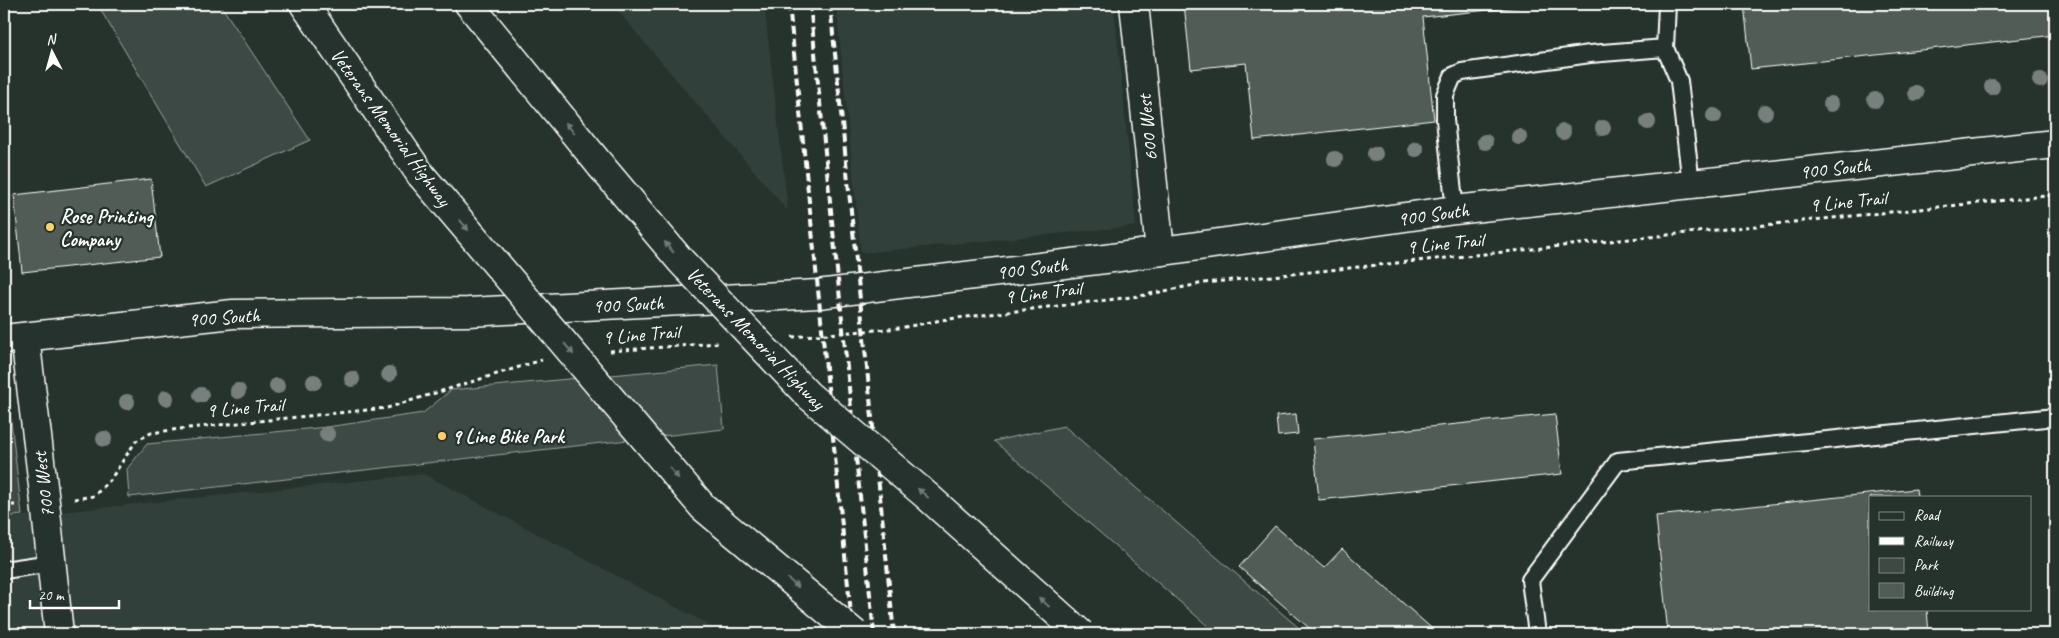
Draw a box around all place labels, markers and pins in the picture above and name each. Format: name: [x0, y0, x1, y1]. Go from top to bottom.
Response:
place label: Rose Printing Company: [60, 204, 155, 252]
marker: Rose Printing Company: [44, 221, 56, 233]
place label: 9 Line Bike Park: [452, 424, 566, 449]
marker: 9 Line Bike Park: [436, 430, 448, 442]

